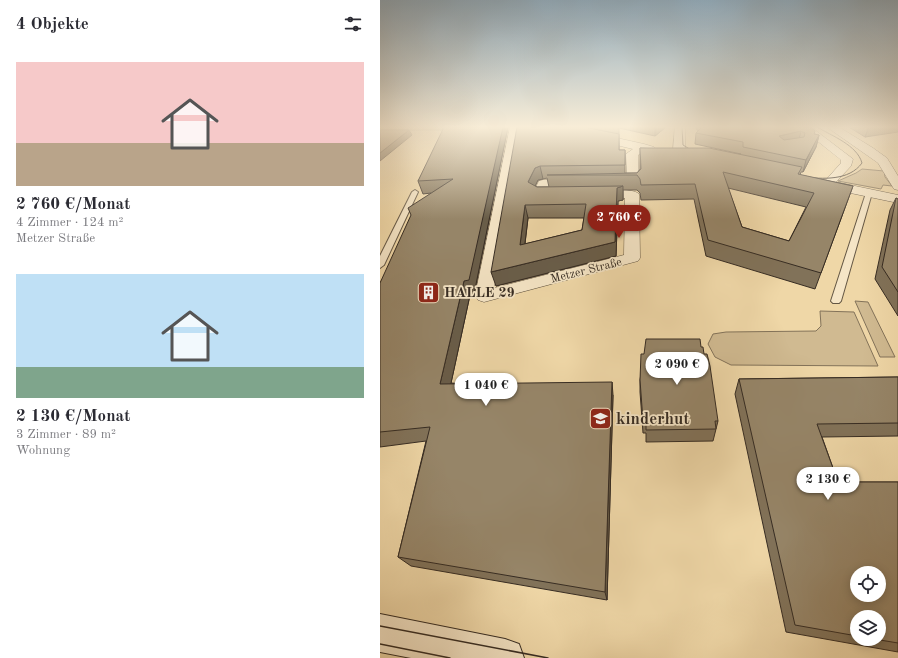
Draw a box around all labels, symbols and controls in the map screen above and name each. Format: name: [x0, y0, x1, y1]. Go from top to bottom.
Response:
icon: filters: [342, 13, 364, 35]
text: 4 Objekte: [16, 16, 89, 33]
icon: home: [154, 88, 226, 160]
text: 2 760 €/Monat: [16, 196, 130, 213]
pin: 2 760 €: [582, 205, 656, 239]
text: 2 760 €: [597, 211, 641, 224]
text: 4 Zimmer · 124 m²: [16, 216, 124, 229]
text: Metzer Straße: [16, 232, 95, 245]
street label: Metzer Straße: [549, 256, 624, 286]
building icon: HALLE 29: [415, 279, 441, 305]
place label: HALLE 29: [444, 286, 515, 300]
icon: home: [154, 300, 226, 372]
pin: 2 090 €: [640, 352, 714, 386]
text: 2 090 €: [655, 358, 699, 371]
pin: 1 040 €: [449, 373, 523, 407]
text: 1 040 €: [464, 379, 508, 392]
school or university icon: kinderhut: [587, 405, 613, 431]
text: 2 130 €/Monat: [16, 408, 130, 425]
place label: kinderhut: [616, 411, 690, 428]
text: 3 Zimmer · 89 m²: [16, 428, 116, 441]
text: Wohnung: [16, 444, 70, 457]
pin: 2 130 €: [791, 467, 865, 501]
text: 2 130 €: [806, 473, 850, 486]
map controls: [850, 566, 886, 646]
button: locate: [850, 566, 886, 602]
button: layers: [850, 610, 886, 646]

